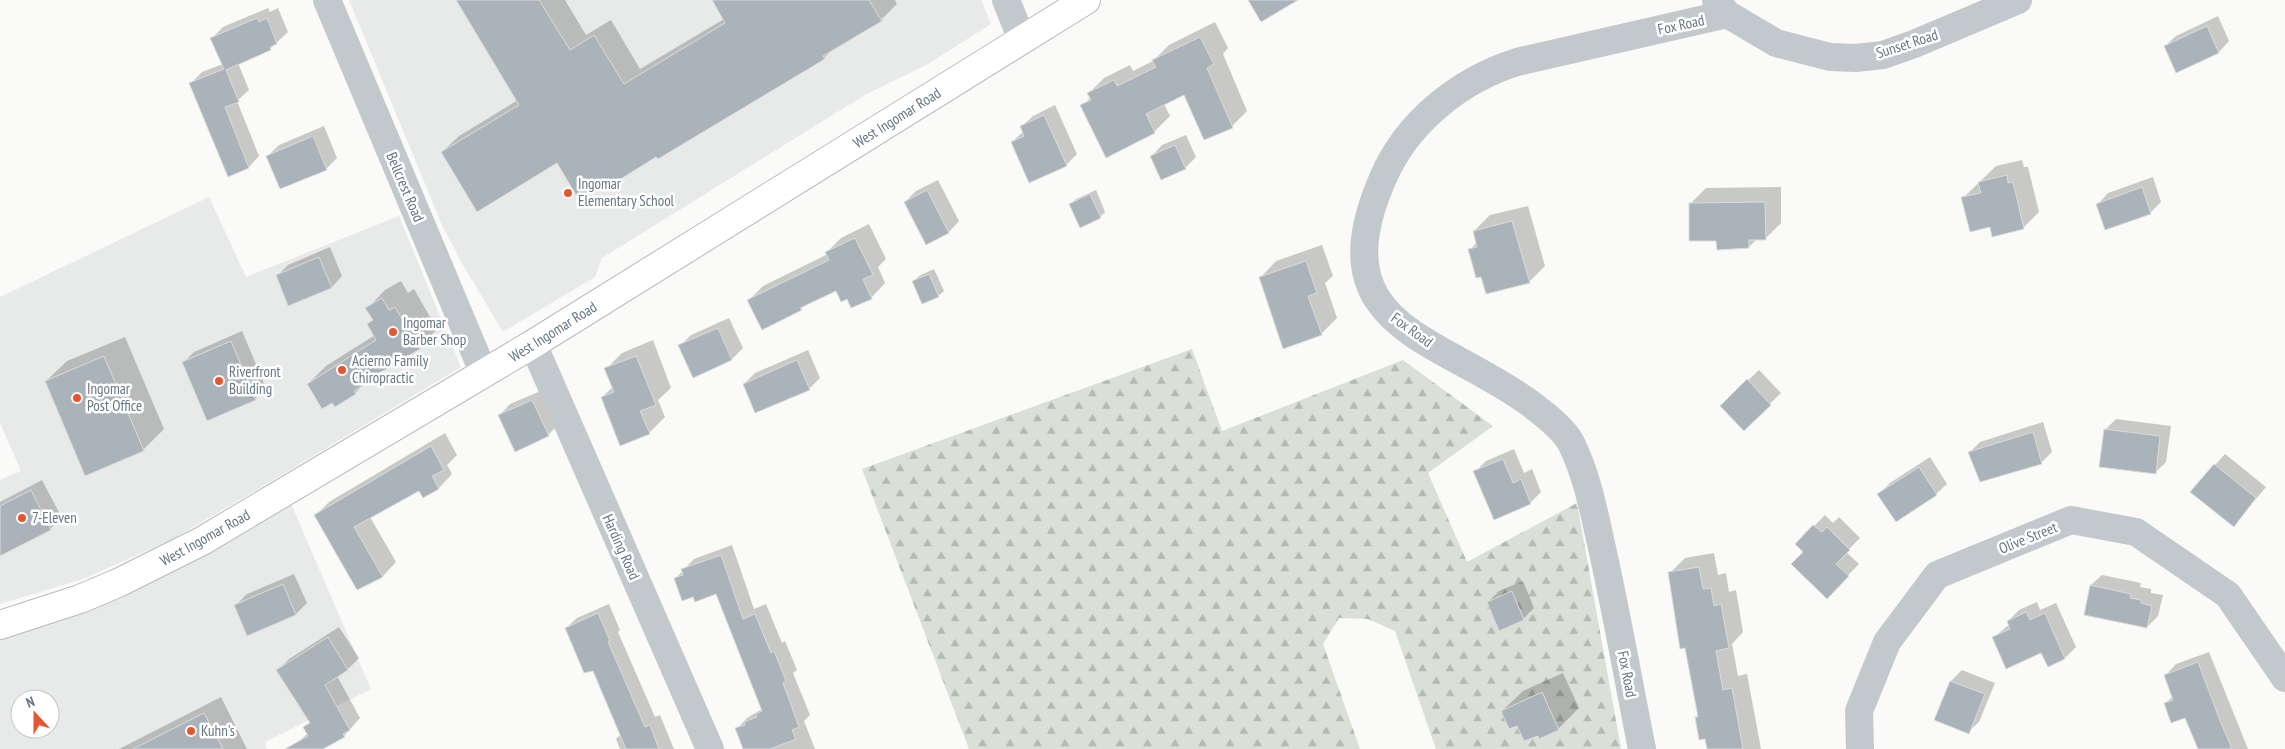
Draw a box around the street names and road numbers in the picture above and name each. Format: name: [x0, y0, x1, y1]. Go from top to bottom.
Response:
street label: Fox Road: [1656, 10, 1706, 39]
street label: Sunset Road: [1874, 25, 1940, 62]
street label: West Ingomar Road: [849, 83, 944, 152]
street label: Bellcrest Road: [382, 149, 429, 225]
street label: West Ingomar Road: [505, 297, 600, 366]
street label: Fox Road: [1388, 308, 1437, 351]
street label: West Ingomar Road: [157, 505, 253, 570]
street label: Harding Road: [599, 511, 644, 583]
street label: Olive Street: [1996, 517, 2060, 558]
street label: Fox Road: [1614, 649, 1641, 699]

